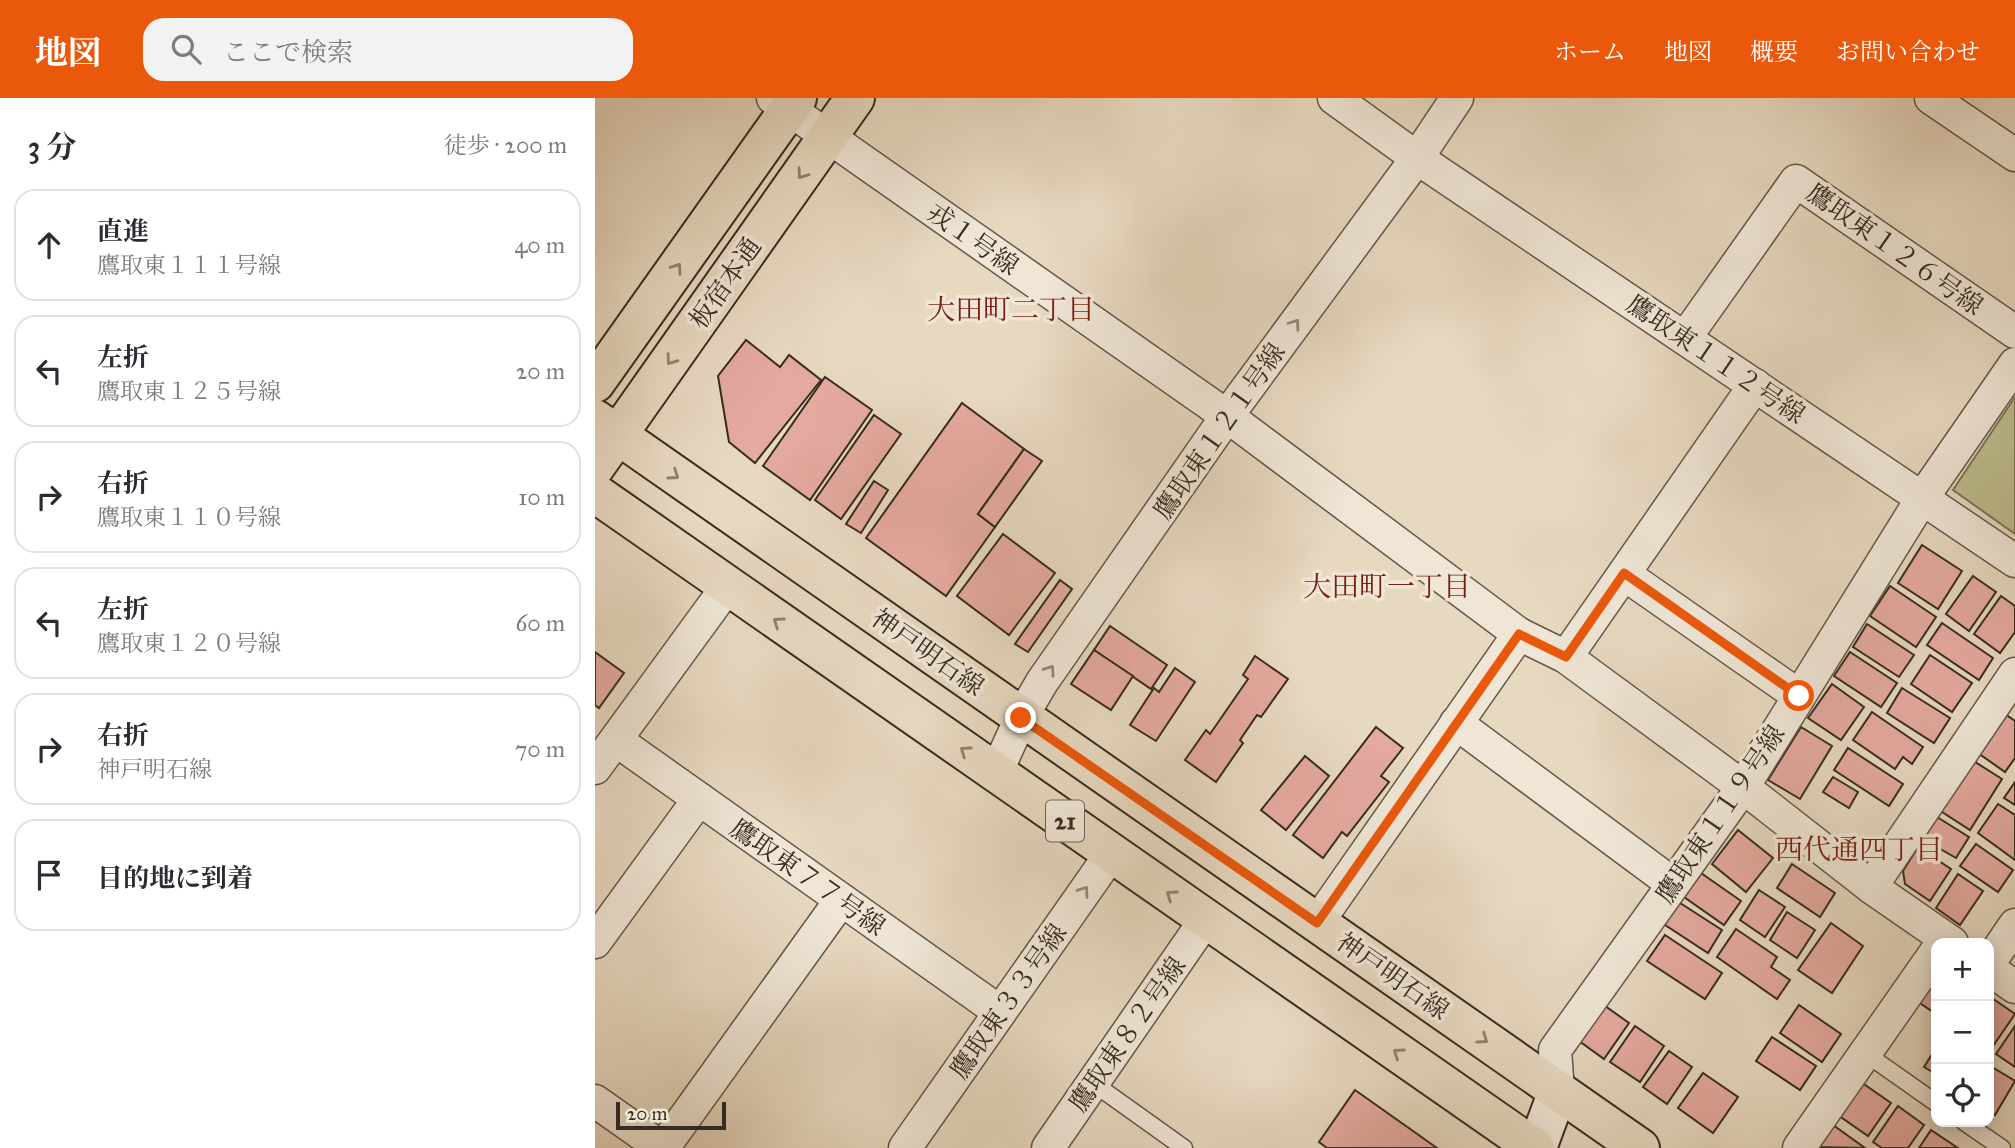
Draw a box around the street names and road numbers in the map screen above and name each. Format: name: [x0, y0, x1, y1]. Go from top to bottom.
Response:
street label: 鷹取東１２６号線: [1801, 176, 1989, 322]
street label: 戎１号線: [921, 196, 1025, 282]
street label: 板宿本通: [682, 231, 768, 335]
street label: 鷹取東１１２号線: [1621, 288, 1811, 430]
street label: 鷹取東１２１号線: [1146, 337, 1292, 525]
street label: 神戸明石線: [866, 602, 990, 702]
street label: 鷹取東１１９号線: [1649, 719, 1791, 909]
road number: 21: [1046, 800, 1084, 842]
street label: 鷹取東７７号線: [724, 812, 892, 942]
street label: 鷹取東３３号線: [943, 917, 1073, 1085]
street label: 神戸明石線: [1331, 926, 1455, 1026]
street label: 鷹取東８２号線: [1062, 950, 1192, 1118]

